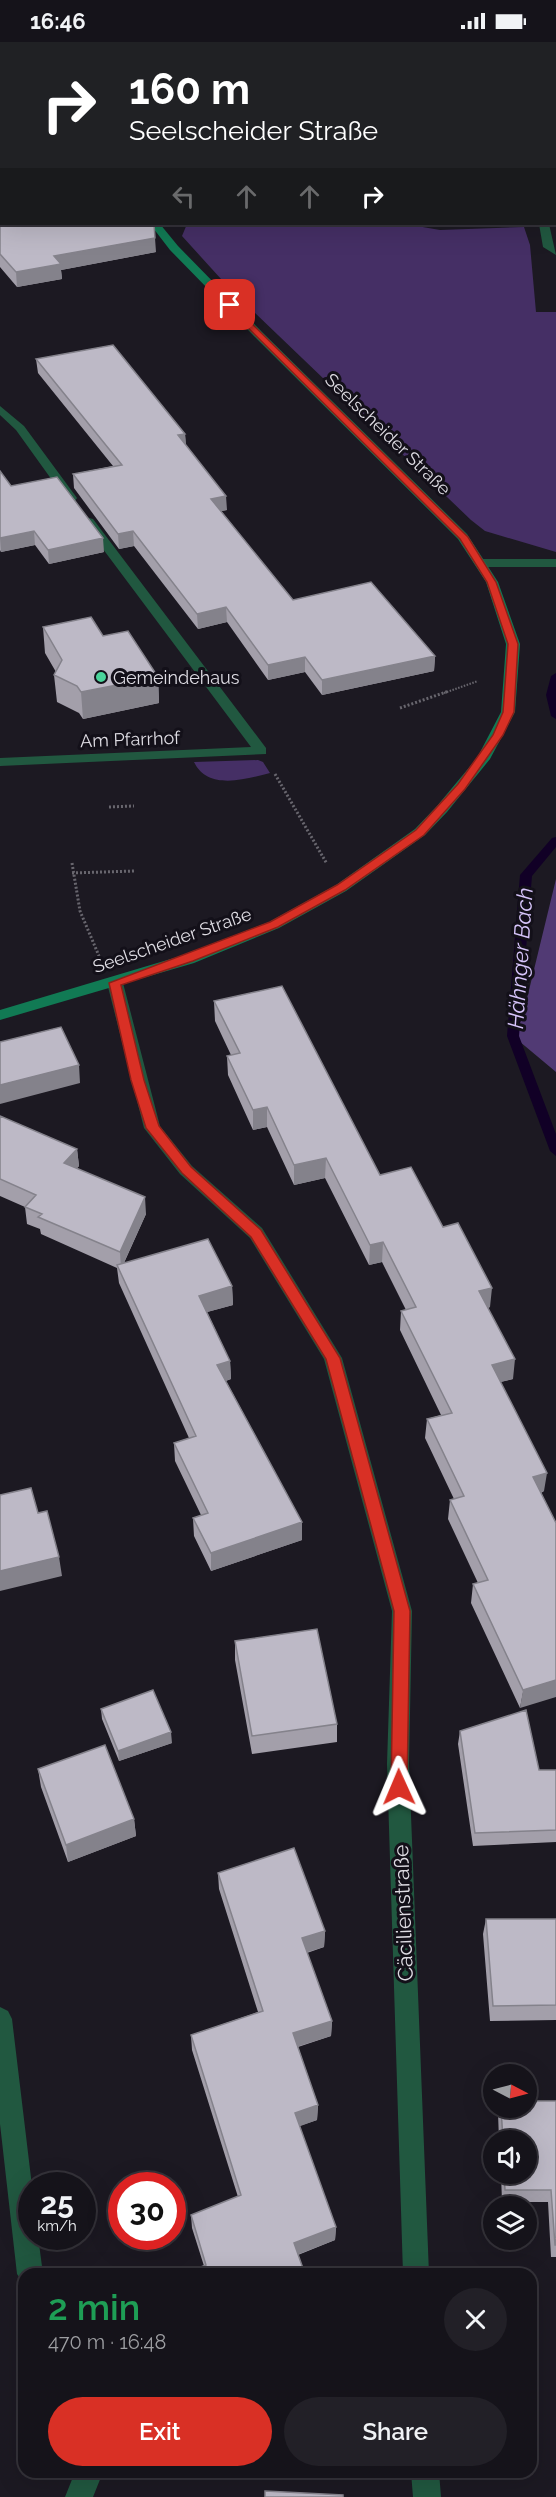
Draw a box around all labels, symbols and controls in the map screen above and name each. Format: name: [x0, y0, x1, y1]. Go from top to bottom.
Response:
text: 16:46: [30, 8, 86, 34]
text: 160 m: [129, 65, 250, 114]
icon: right: [30, 66, 108, 144]
text: Seelscheider Straße: [129, 115, 378, 146]
icon: left: [167, 180, 200, 213]
icon: ahead: [230, 180, 263, 213]
icon: ahead: [293, 180, 326, 213]
icon: right: [356, 180, 389, 213]
pin: [204, 279, 255, 330]
icon: arrive: [213, 288, 246, 321]
street label: Seelscheider Straße: [321, 369, 455, 500]
place label: Gemeindehaus: [113, 667, 240, 688]
marker: Gemeindehaus: [94, 670, 108, 684]
street label: Am Pfarrhof: [80, 727, 181, 751]
water label: Hähnger Bach: [502, 886, 538, 1030]
street label: Seelscheider Straße: [90, 903, 254, 977]
position arrow: [367, 1755, 431, 1819]
street label: Cäcilienstraße: [388, 1844, 418, 1982]
north arrow: [483, 2064, 537, 2118]
map controls: [483, 2064, 537, 2250]
button: sound: [483, 2130, 537, 2184]
speed limit sign: 30: [108, 2172, 186, 2250]
text: 25: [40, 2186, 74, 2221]
button: layers: [483, 2196, 537, 2250]
text: km/h: [37, 2217, 77, 2235]
text: 2 min: [48, 2286, 140, 2328]
button: close: [444, 2288, 507, 2351]
text: 470 m · 16:48: [48, 2330, 166, 2354]
button: Exit: [48, 2397, 272, 2466]
button: Share: [284, 2397, 507, 2466]

